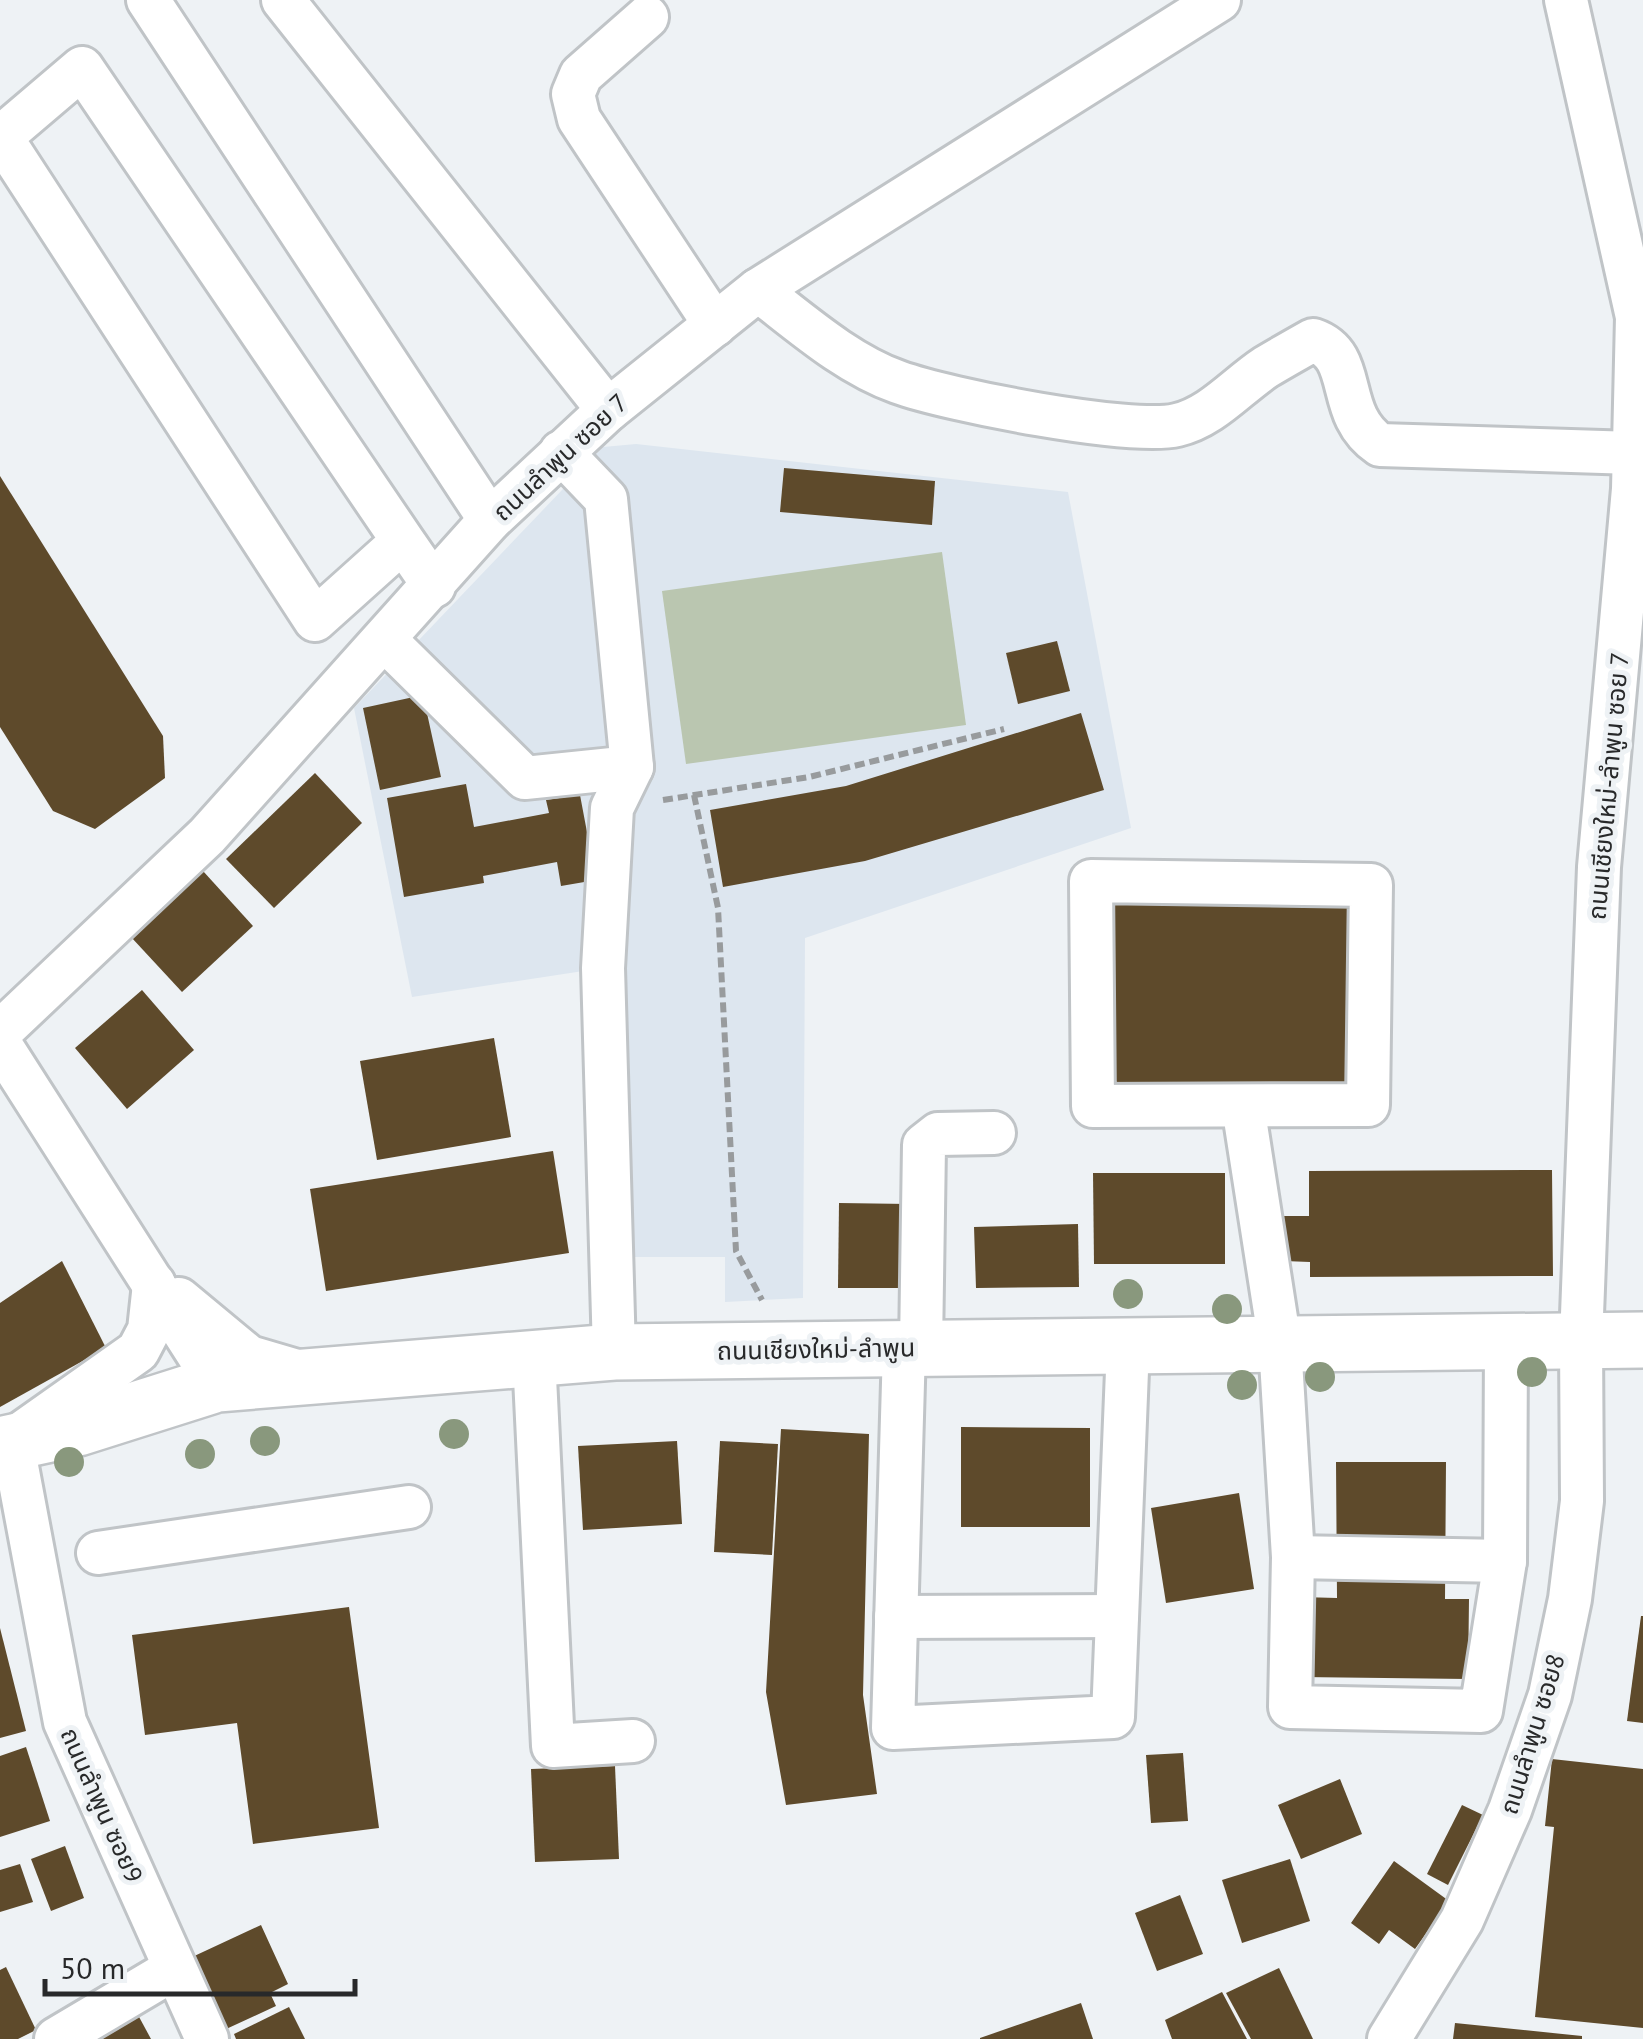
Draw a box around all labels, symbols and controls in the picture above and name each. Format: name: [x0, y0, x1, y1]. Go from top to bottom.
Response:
street label: ถนนลำพูน ซอย 7: [486, 386, 634, 528]
street label: ถนนเชียงใหม่-ลำพูน ซอย 7: [1580, 651, 1636, 921]
street label: ถนนเชียงใหม่-ลำพูน: [717, 1331, 915, 1367]
street label: ถนนลำพูน ซอย8: [1492, 1650, 1572, 1818]
street label: ถนนลำพูน ซอย9: [54, 1723, 150, 1887]
scale bar: [45, 1934, 355, 1996]
text: 50 m: [60, 1948, 125, 1987]

